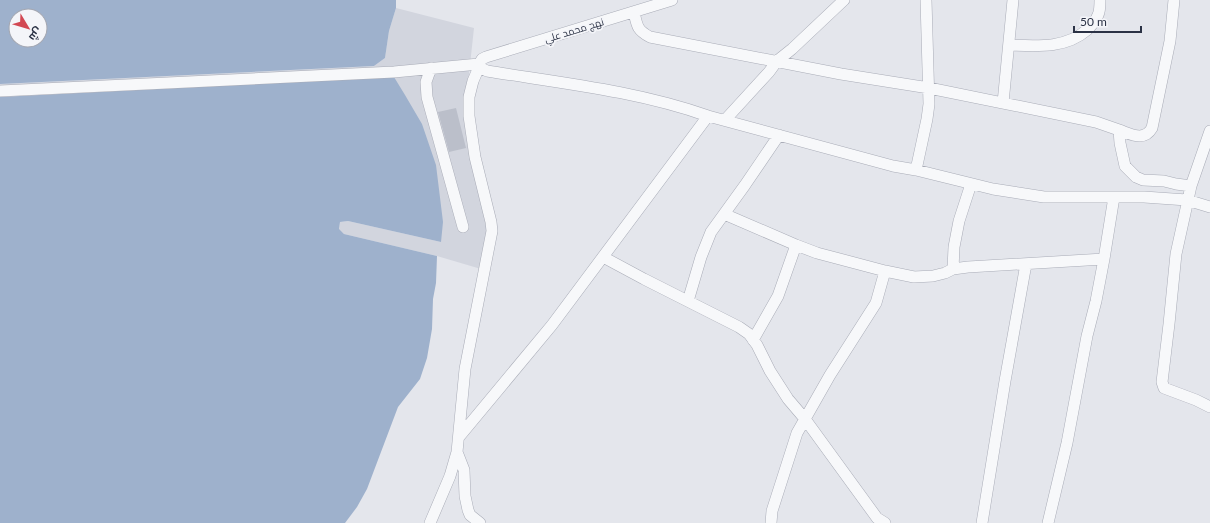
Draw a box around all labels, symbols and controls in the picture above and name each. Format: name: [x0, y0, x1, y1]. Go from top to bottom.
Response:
north arrow: [8, 8, 48, 48]
scale bar: [1074, 8, 1141, 34]
text: 50 m: [1080, 14, 1107, 29]
street label: نهج محمد علي: [543, 15, 606, 47]
text: ش: [26, 24, 46, 44]

